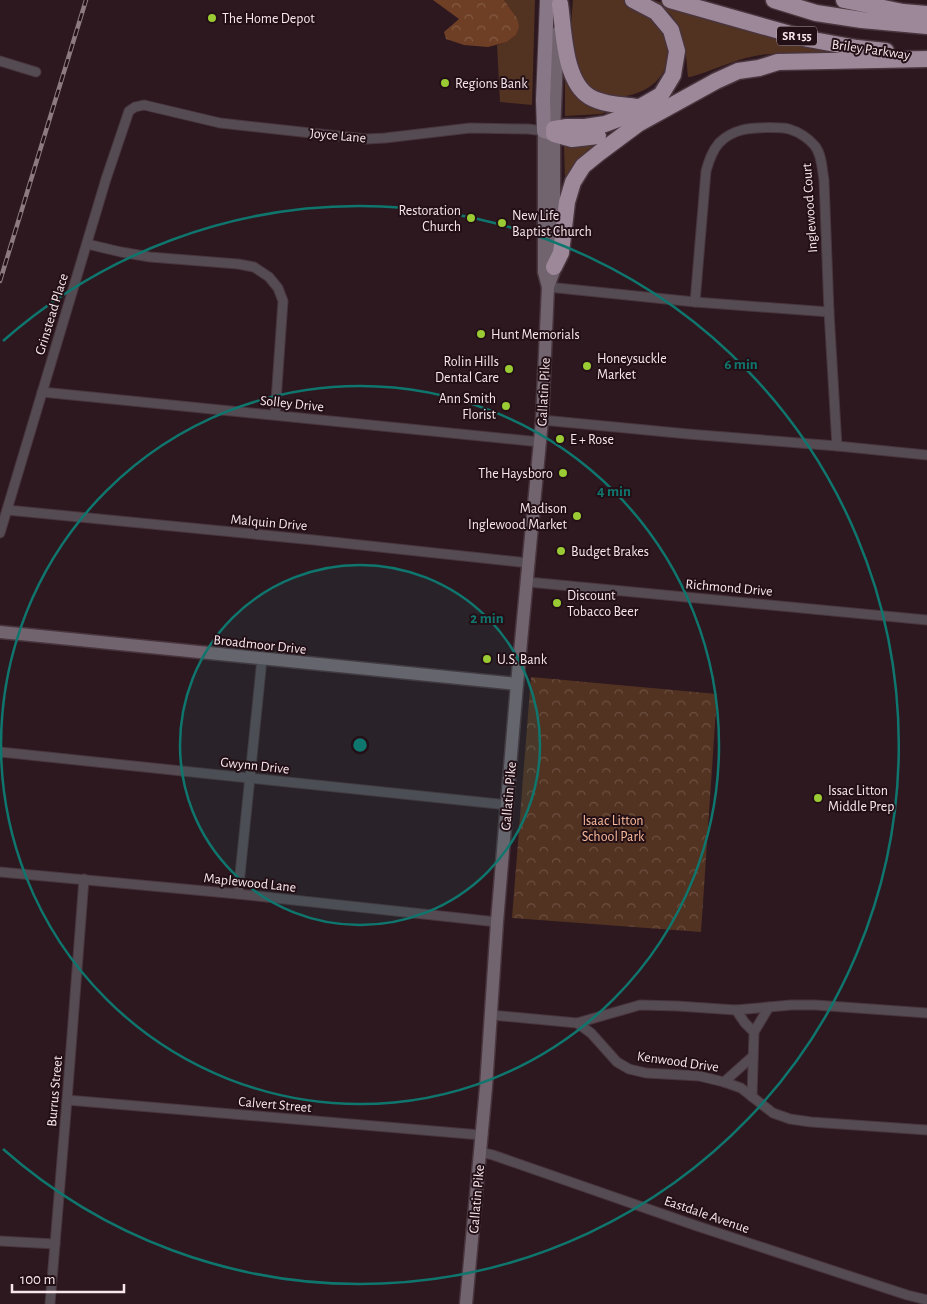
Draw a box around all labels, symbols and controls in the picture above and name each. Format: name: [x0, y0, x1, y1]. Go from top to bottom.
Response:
marker: The Home Depot: [206, 12, 218, 24]
place label: The Home Depot: [222, 12, 315, 26]
road number: SR 155: [777, 27, 817, 46]
street label: Briley Parkway: [831, 38, 911, 62]
marker: Regions Bank: [439, 77, 451, 89]
place label: Regions Bank: [455, 77, 528, 91]
street label: Joyce Lane: [309, 127, 367, 145]
street label: Inglewood Court: [800, 162, 820, 253]
place label: Restoration Church: [398, 204, 461, 234]
place label: New Life Baptist Church: [512, 209, 592, 239]
marker: Restoration Church: [465, 212, 477, 224]
marker: New Life Baptist Church: [496, 217, 508, 229]
street label: Grinstead Place: [33, 272, 71, 357]
marker: Hunt Memorials: [475, 328, 487, 340]
place label: Hunt Memorials: [491, 328, 580, 342]
place label: Honeysuckle Market: [597, 352, 667, 382]
place label: Rolin Hills Dental Care: [435, 355, 499, 385]
street label: Gallatin Pike: [535, 357, 553, 427]
text: 6 min: [724, 357, 758, 372]
marker: Honeysuckle Market: [581, 360, 593, 372]
marker: Rolin Hills Dental Care: [503, 363, 515, 375]
place label: Ann Smith Florist: [439, 392, 497, 422]
street label: Solley Drive: [259, 394, 324, 414]
marker: Ann Smith Florist: [500, 400, 512, 412]
marker: E + Rose: [554, 433, 566, 445]
place label: E + Rose: [570, 433, 614, 447]
place label: The Haysboro: [478, 467, 553, 481]
marker: The Haysboro: [557, 467, 569, 479]
text: 4 min: [597, 484, 631, 499]
place label: Madison Inglewood Market: [468, 502, 568, 532]
marker: Madison Inglewood Market: [571, 510, 583, 522]
street label: Malquin Drive: [230, 513, 308, 533]
marker: Budget Brakes: [555, 545, 567, 557]
place label: Budget Brakes: [571, 545, 649, 559]
street label: Richmond Drive: [685, 577, 773, 599]
place label: Discount Tobacco Beer: [567, 589, 639, 619]
marker: Discount Tobacco Beer: [551, 597, 563, 609]
text: 2 min: [470, 611, 504, 626]
street label: Broadmoor Drive: [213, 633, 307, 657]
marker: U.S. Bank: [481, 653, 493, 665]
place label: U.S. Bank: [497, 653, 548, 667]
centre of rings: [351, 736, 369, 754]
street label: Gwynn Drive: [220, 755, 290, 777]
street label: Gallatin Pike: [499, 761, 519, 831]
place label: Issac Litton Middle Prep: [828, 784, 894, 814]
marker: Issac Litton Middle Prep: [812, 792, 824, 804]
park label: Isaac Litton School Park: [582, 814, 645, 844]
street label: Maplewood Lane: [203, 871, 297, 895]
street label: Kenwood Drive: [636, 1049, 720, 1075]
street label: Burrus Street: [45, 1055, 65, 1127]
street label: Calvert Street: [238, 1095, 313, 1115]
street label: Gallatin Pike: [467, 1164, 487, 1234]
street label: Eastdale Avenue: [662, 1194, 751, 1236]
scale bar: [12, 1262, 125, 1294]
text: 100 m: [20, 1272, 55, 1287]

